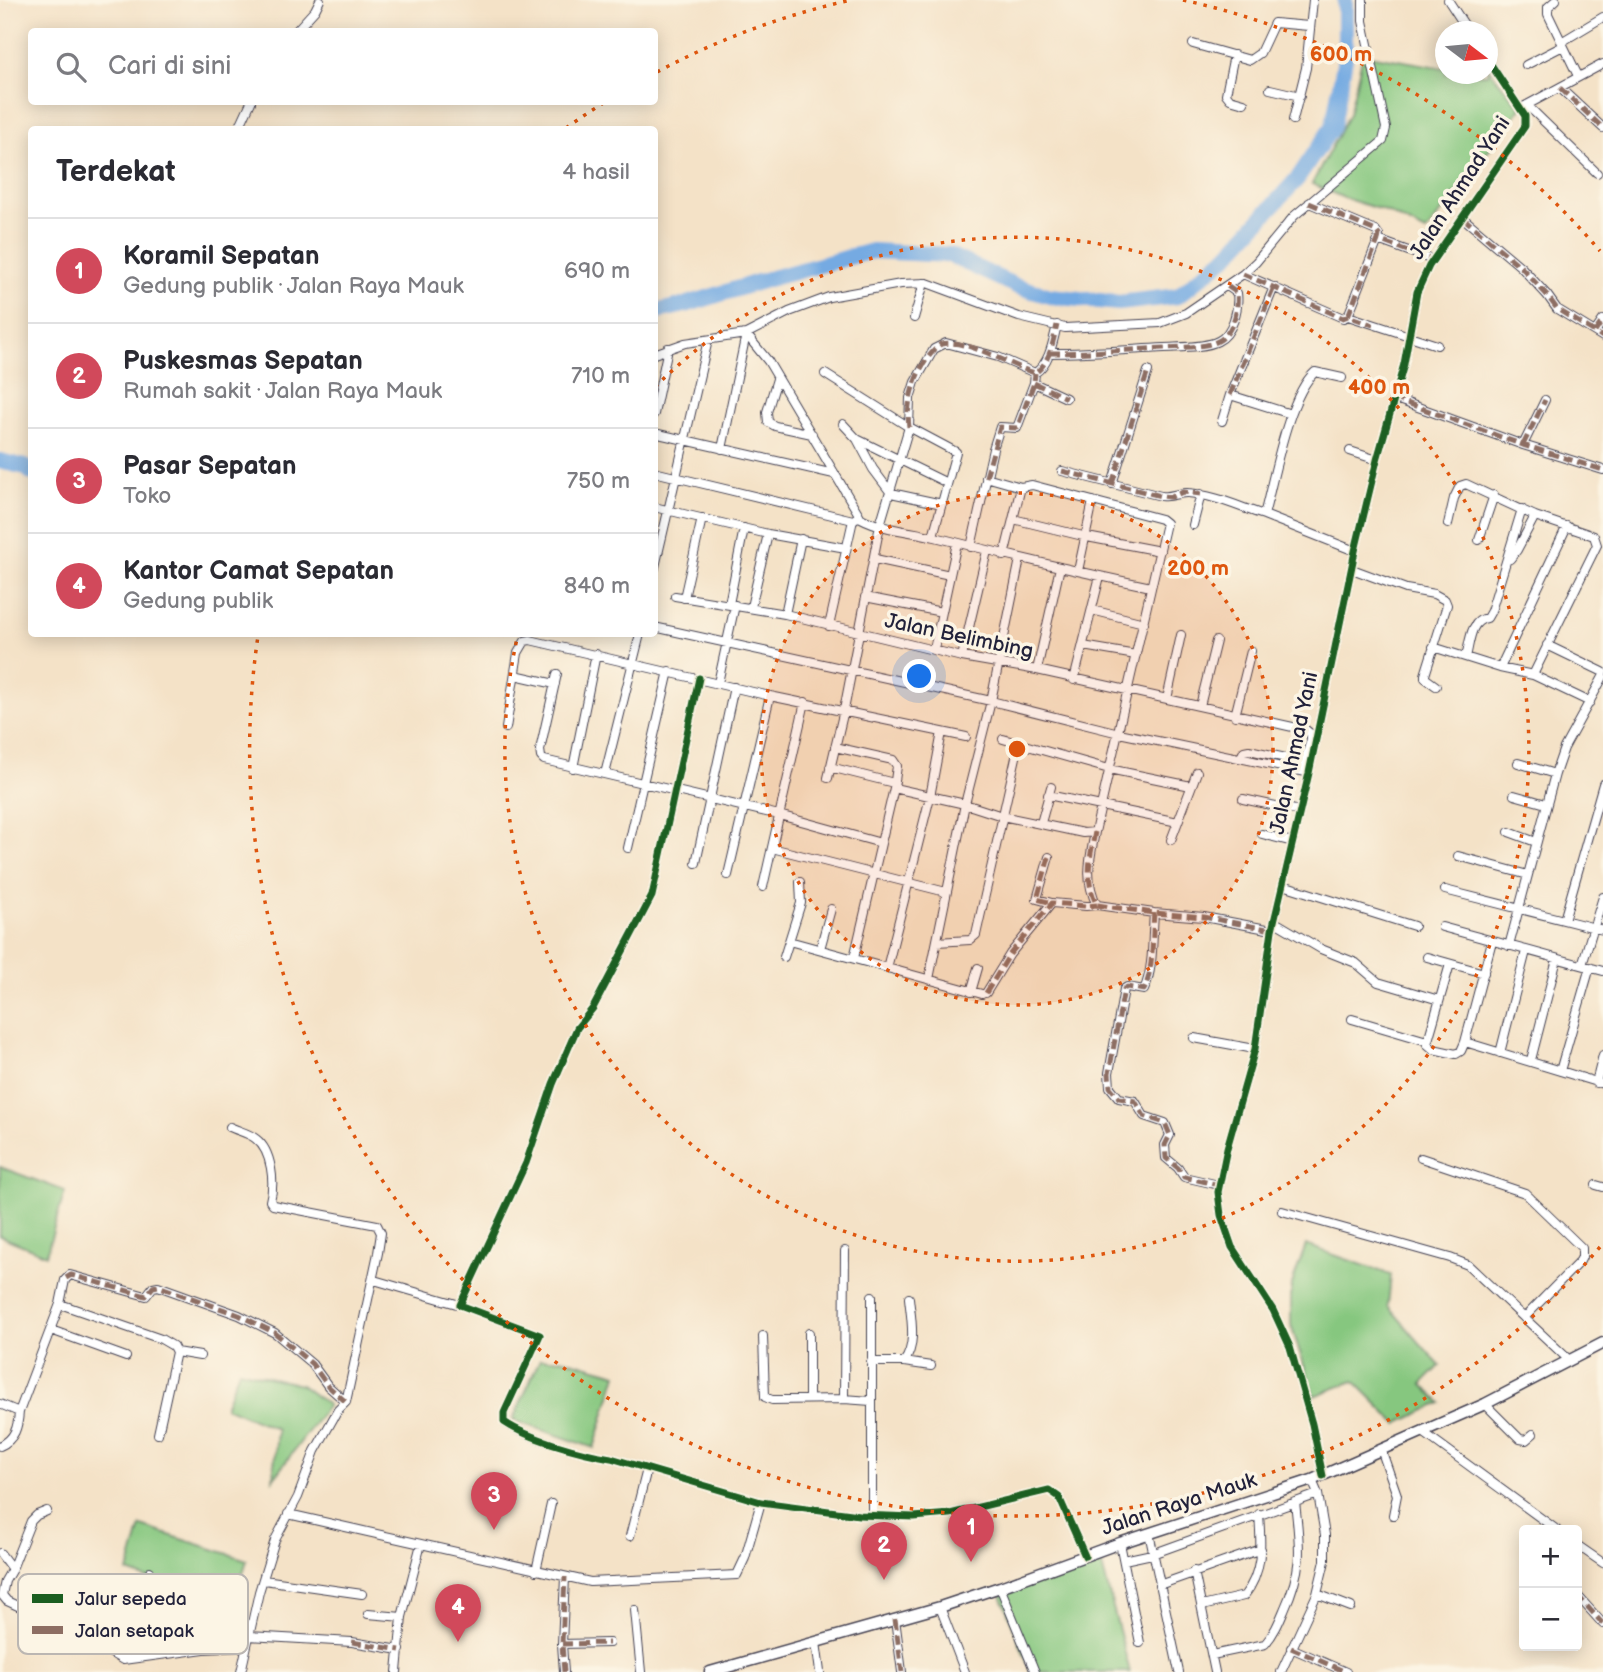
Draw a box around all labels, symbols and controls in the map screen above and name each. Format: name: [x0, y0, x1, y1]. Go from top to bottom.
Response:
north arrow: [1435, 21, 1498, 84]
search box: [28, 28, 658, 105]
text: 600 m: [1310, 42, 1372, 67]
icon: search: [52, 48, 90, 86]
text: Cari di sini: [108, 51, 231, 82]
street label: Jalan Ahmad Yani: [1404, 112, 1516, 264]
text: Terdekat: [56, 154, 175, 190]
text: 4 hasil: [562, 158, 630, 186]
text: Koramil Sepatan: [123, 241, 319, 272]
text: 1: [74, 257, 84, 285]
text: 690 m: [564, 257, 630, 285]
text: Gedung publik · Jalan Raya Mauk: [123, 272, 464, 300]
text: Puskesmas Sepatan: [123, 346, 363, 377]
text: 2: [72, 362, 86, 390]
text: 710 m: [571, 362, 630, 390]
text: 400 m: [1348, 375, 1410, 400]
text: Rumah sakit · Jalan Raya Mauk: [123, 377, 442, 405]
text: Pasar Sepatan: [123, 451, 296, 482]
text: 3: [72, 467, 86, 495]
text: 750 m: [567, 467, 630, 495]
text: Toko: [123, 482, 171, 510]
text: Kantor Camat Sepatan: [123, 556, 394, 587]
text: 200 m: [1167, 556, 1229, 581]
text: 4: [72, 572, 86, 600]
text: 840 m: [564, 572, 630, 600]
text: Gedung publik: [123, 587, 273, 615]
street label: Jalan Belimbing: [883, 608, 1035, 664]
your location: [902, 659, 936, 693]
street label: Jalan Ahmad Yani: [1265, 669, 1323, 837]
centre of rings: [1005, 737, 1029, 761]
street label: Jalan Raya Mauk: [1098, 1467, 1260, 1541]
pin: 3: [471, 1472, 517, 1530]
pin: 1: [948, 1504, 994, 1562]
pin: 2: [861, 1522, 907, 1580]
map controls: [1519, 1525, 1582, 1651]
button: +: [1519, 1525, 1582, 1588]
legend: [18, 1574, 248, 1654]
pin: 4: [435, 1584, 481, 1642]
text: Jalur sepeda: [75, 1588, 187, 1611]
button: −: [1519, 1588, 1582, 1651]
text: Jalan setapak: [75, 1620, 194, 1643]

